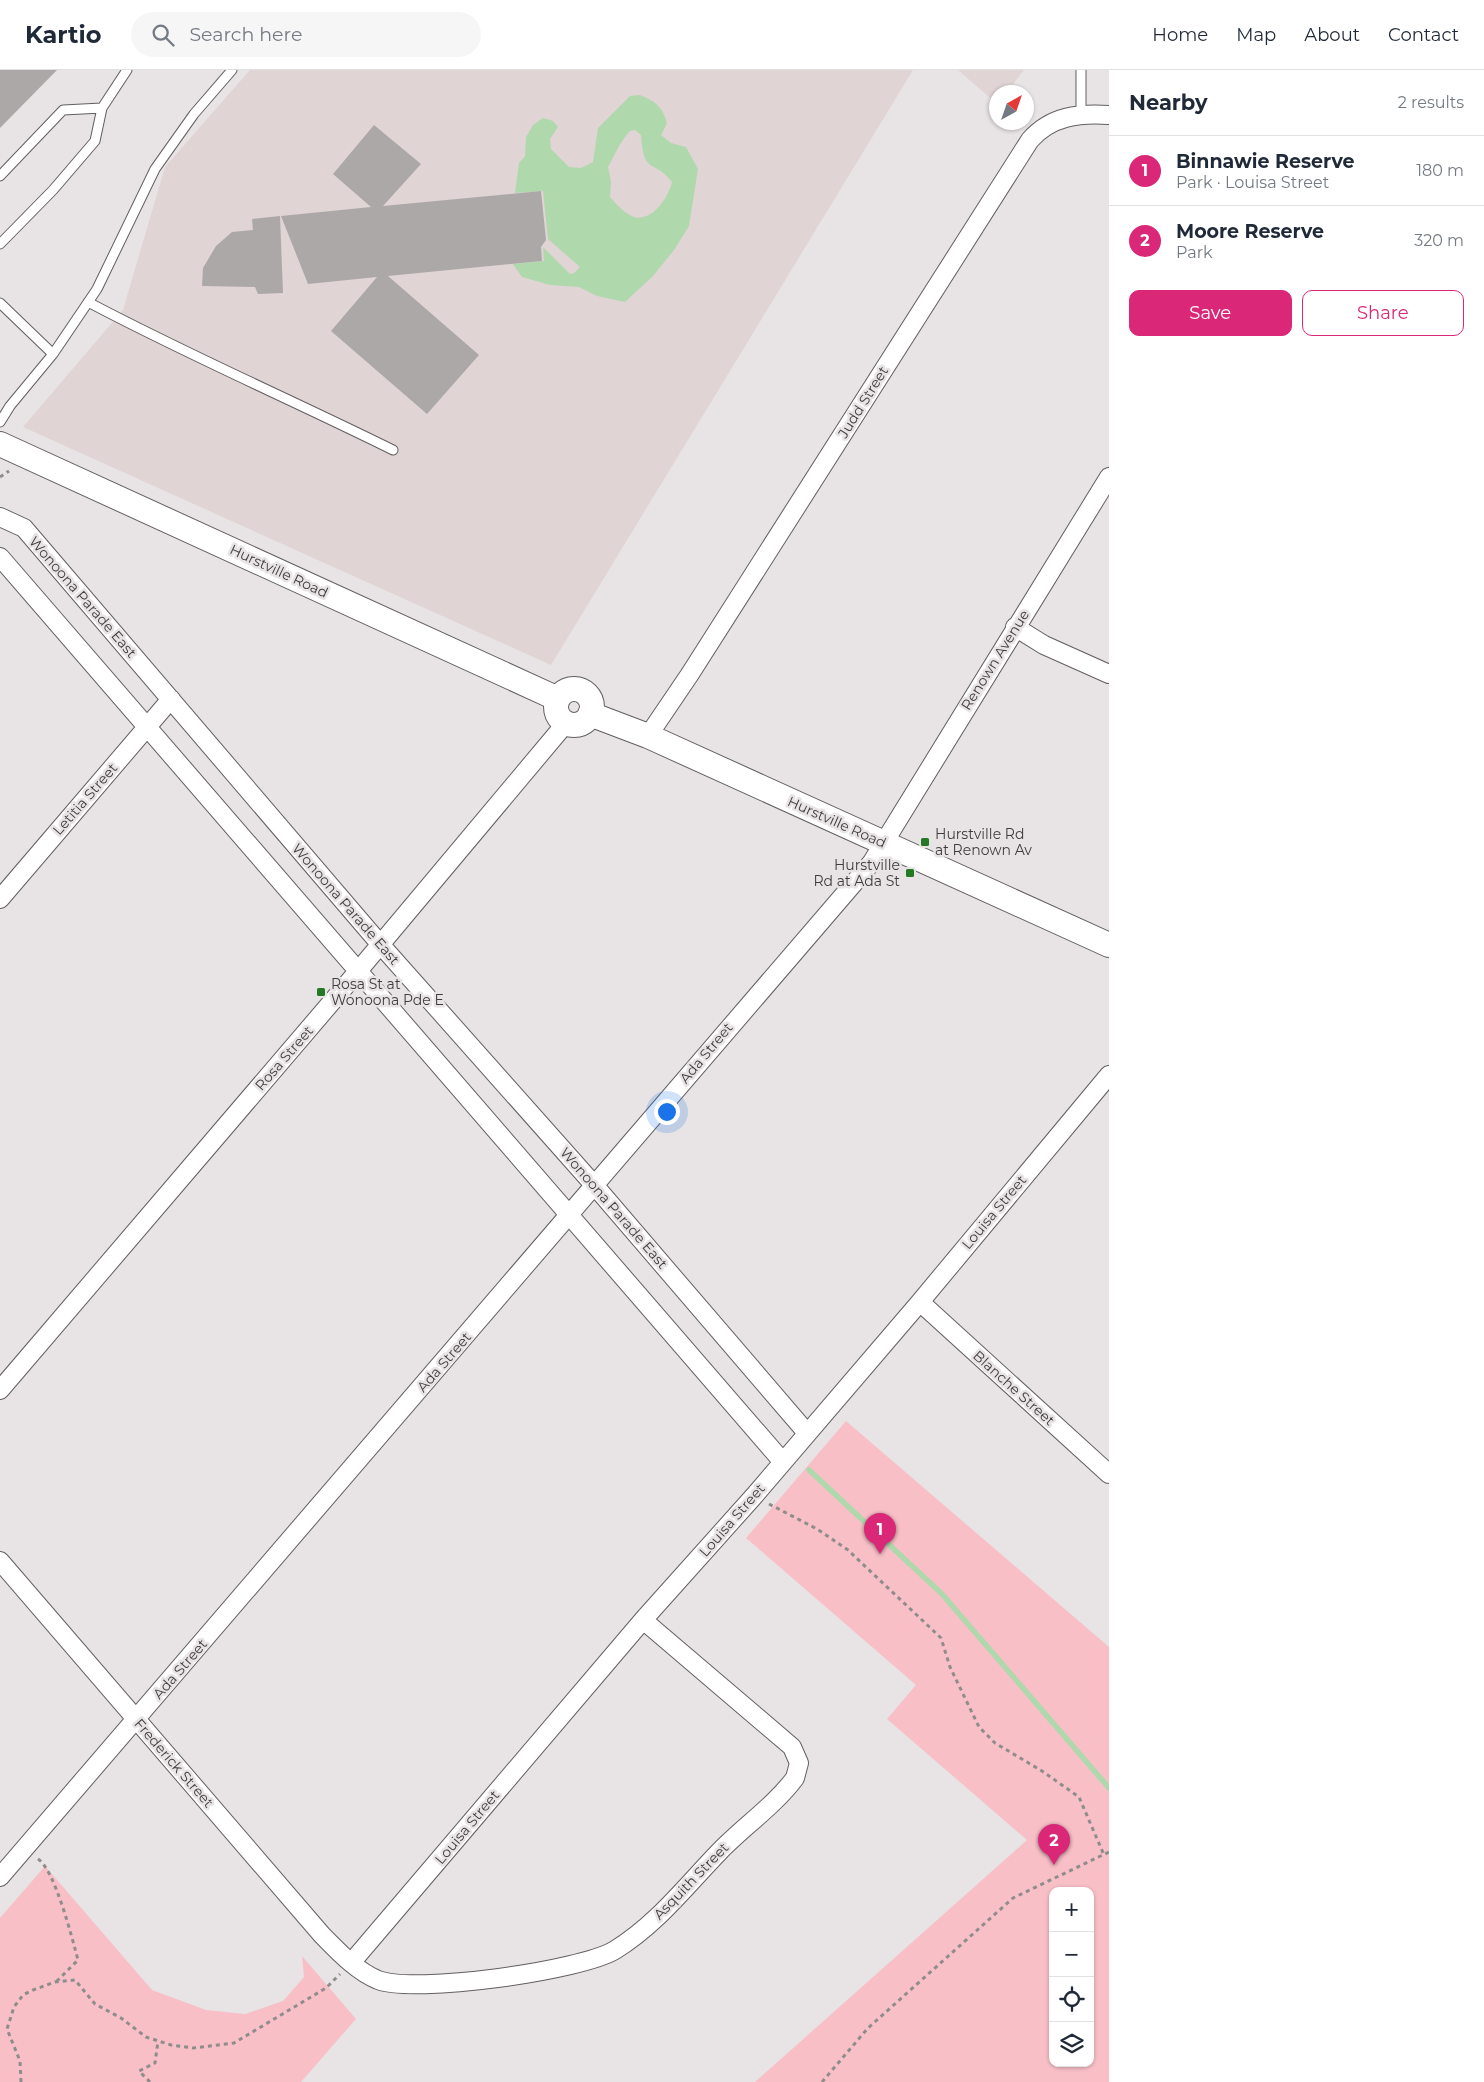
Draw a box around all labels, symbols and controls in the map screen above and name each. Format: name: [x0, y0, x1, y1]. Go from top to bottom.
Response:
search box: [131, 12, 481, 57]
text: Kartio: [25, 20, 101, 49]
icon: search: [149, 21, 177, 49]
text: Search here: [189, 23, 302, 46]
text: Home: [1152, 24, 1208, 46]
text: Map: [1236, 24, 1276, 46]
text: About: [1304, 24, 1360, 46]
text: Contact: [1388, 24, 1459, 46]
north arrow: [989, 85, 1034, 130]
text: Nearby: [1129, 90, 1208, 115]
text: 2 results: [1398, 93, 1464, 112]
text: Binnawie Reserve: [1176, 150, 1355, 173]
text: 1: [1142, 161, 1148, 180]
text: 180 m: [1416, 161, 1464, 180]
text: Park · Louisa Street: [1176, 173, 1329, 192]
text: Moore Reserve: [1176, 220, 1324, 243]
text: 2: [1140, 231, 1150, 250]
text: 320 m: [1414, 231, 1464, 250]
text: Park: [1176, 243, 1213, 262]
button: Save: [1129, 290, 1292, 336]
button: Share: [1302, 290, 1464, 336]
street label: Judd Street: [833, 362, 892, 442]
street label: Wonoona Parade East: [25, 533, 141, 662]
street label: Hurstville Road: [227, 540, 331, 602]
street label: Renown Avenue: [957, 607, 1033, 713]
street label: Letitia Street: [49, 759, 121, 839]
street label: Hurstville Road: [785, 792, 889, 852]
place label: Hurstville Rd at Renown Av: [935, 825, 1032, 859]
marker: Hurstville Rd at Renown Av: [919, 836, 931, 848]
street label: Wonoona Parade East: [288, 840, 404, 969]
place label: Hurstville Rd at Ada St: [813, 856, 900, 890]
marker: Hurstville Rd at Ada St: [904, 867, 916, 879]
place label: Rosa St at Wonoona Pde E: [331, 975, 444, 1009]
marker: Rosa St at Wonoona Pde E: [315, 986, 327, 998]
street label: Ada Street: [675, 1019, 737, 1087]
street label: Rosa Street: [251, 1022, 317, 1094]
your location: [654, 1099, 680, 1125]
street label: Wonoona Parade East: [556, 1144, 672, 1273]
street label: Louisa Street: [958, 1171, 1030, 1253]
street label: Ada Street: [413, 1328, 475, 1396]
street label: Blanche Street: [969, 1347, 1059, 1430]
street label: Louisa Street: [695, 1479, 769, 1560]
pin: 1: [864, 1513, 896, 1554]
street label: Ada Street: [149, 1635, 211, 1703]
street label: Frederick Street: [130, 1715, 218, 1811]
street label: Louisa Street: [431, 1786, 503, 1868]
pin: 2: [1038, 1824, 1070, 1865]
street label: Asquith Street: [650, 1838, 733, 1923]
map controls: [1049, 1887, 1094, 2067]
button: +: [1049, 1887, 1094, 1932]
button: −: [1049, 1932, 1094, 1977]
button: locate: [1049, 1977, 1094, 2022]
button: layers: [1049, 2022, 1094, 2067]

